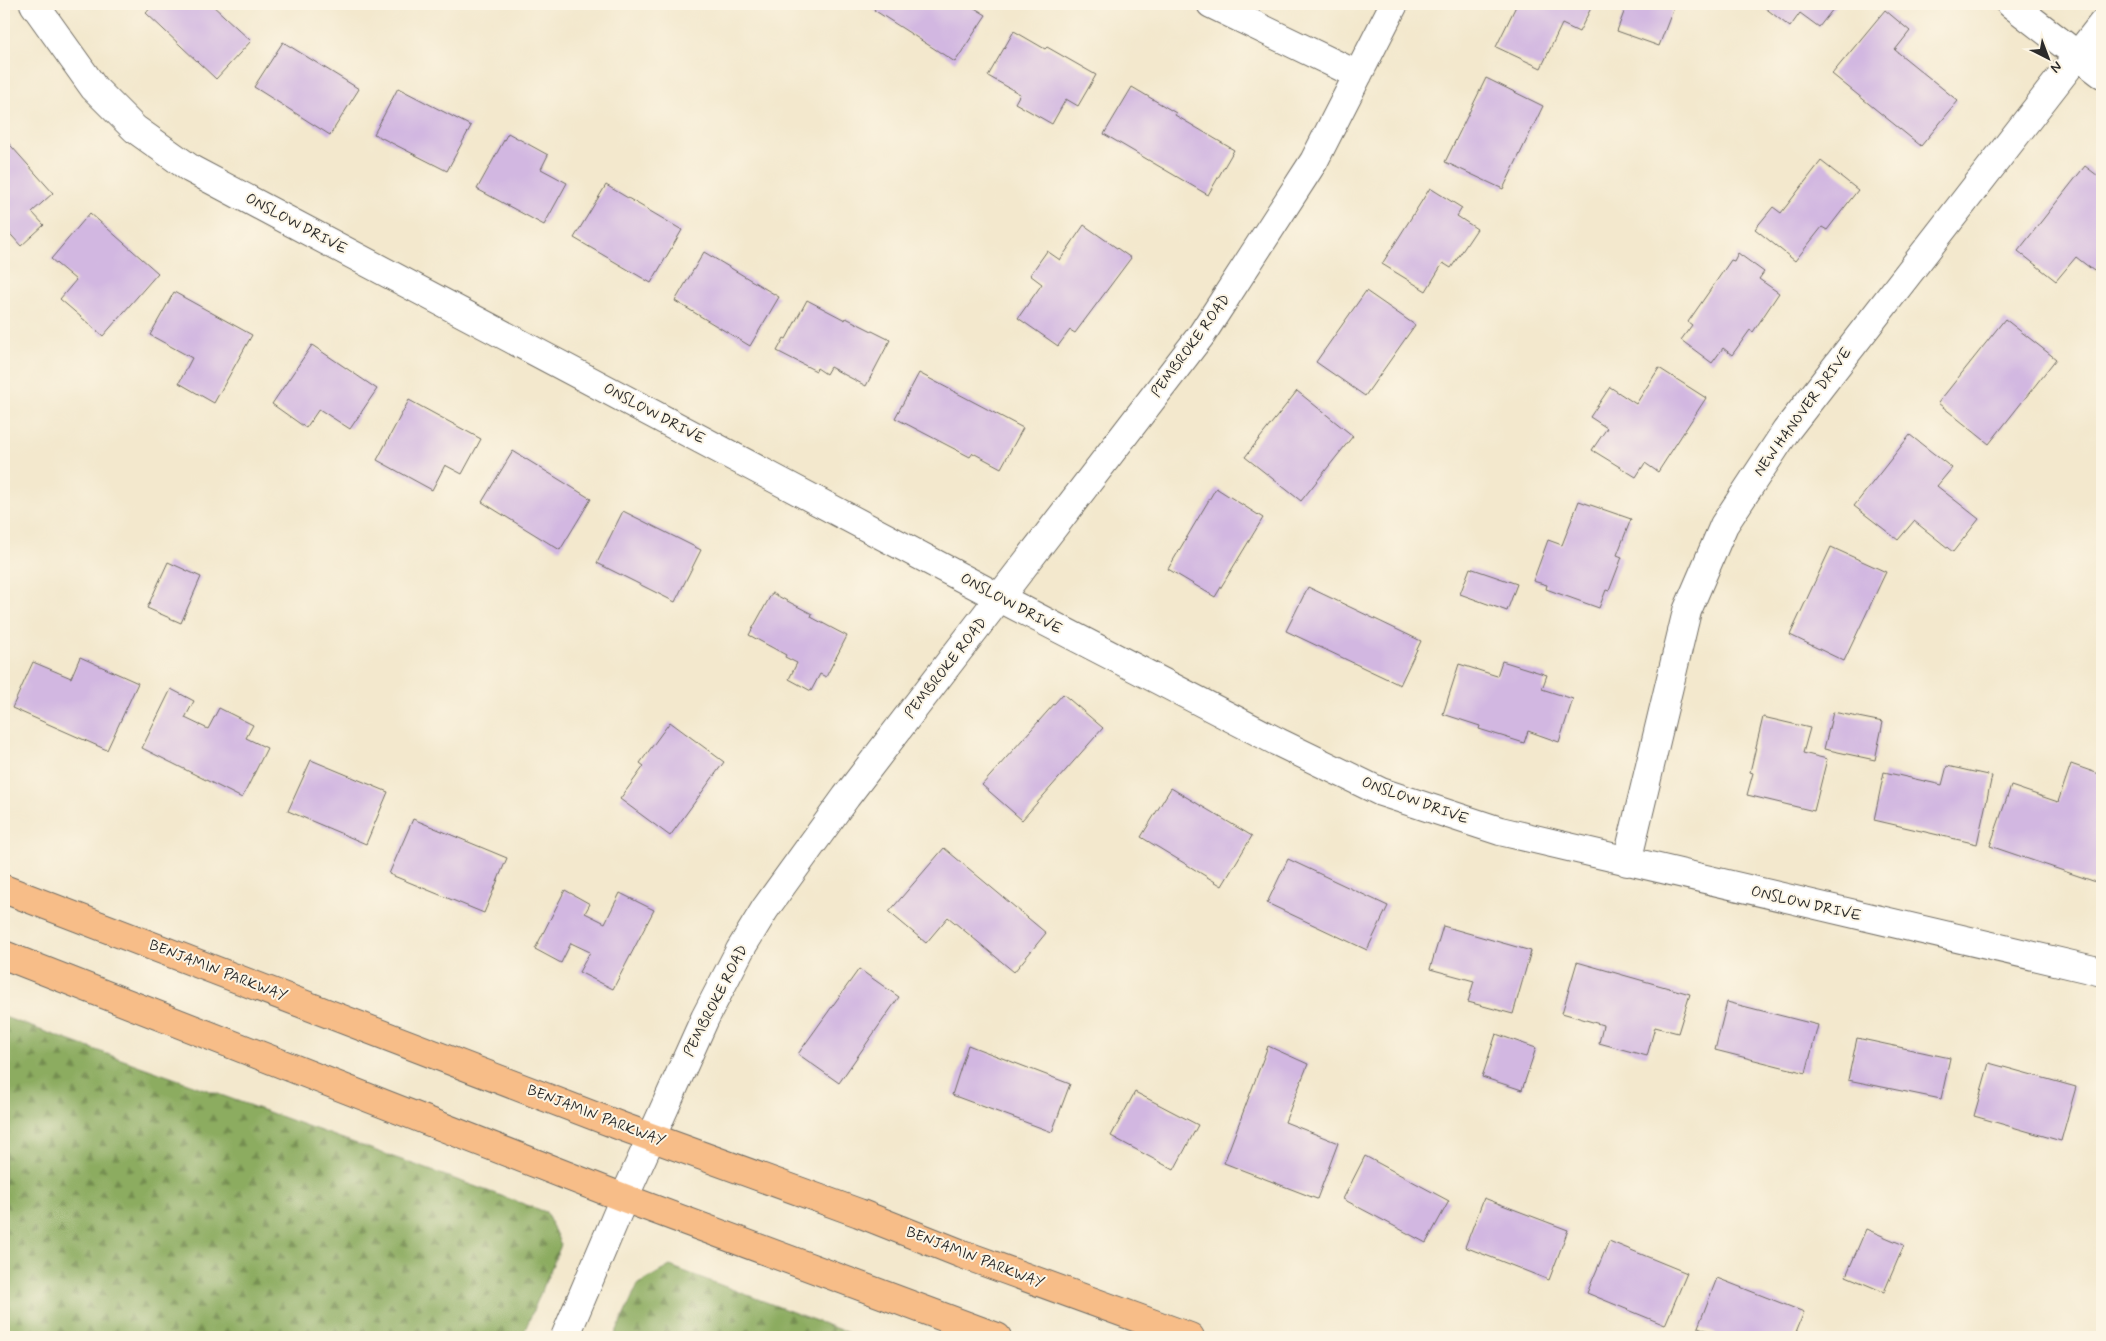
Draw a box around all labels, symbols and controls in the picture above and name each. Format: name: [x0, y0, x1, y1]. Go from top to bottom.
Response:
north arrow: [2024, 32, 2074, 82]
text: N: [2047, 57, 2066, 77]
street label: ONSLOW DRIVE: [242, 189, 351, 259]
street label: PEMBROKE ROAD: [1147, 290, 1235, 402]
street label: NEW HANOVER DRIVE: [1749, 343, 1857, 481]
street label: ONSLOW DRIVE: [600, 379, 709, 449]
street label: ONSLOW DRIVE: [957, 569, 1066, 639]
street label: PEMBROKE ROAD: [900, 613, 992, 723]
street label: ONSLOW DRIVE: [1359, 772, 1472, 830]
street label: ONSLOW DRIVE: [1749, 882, 1863, 926]
street label: BENJAMIN PARKWAY: [146, 935, 290, 1007]
street label: PEMBROKE ROAD: [679, 942, 753, 1060]
street label: BENJAMIN PARKWAY: [524, 1080, 668, 1152]
street label: BENJAMIN PARKWAY: [903, 1222, 1047, 1294]

